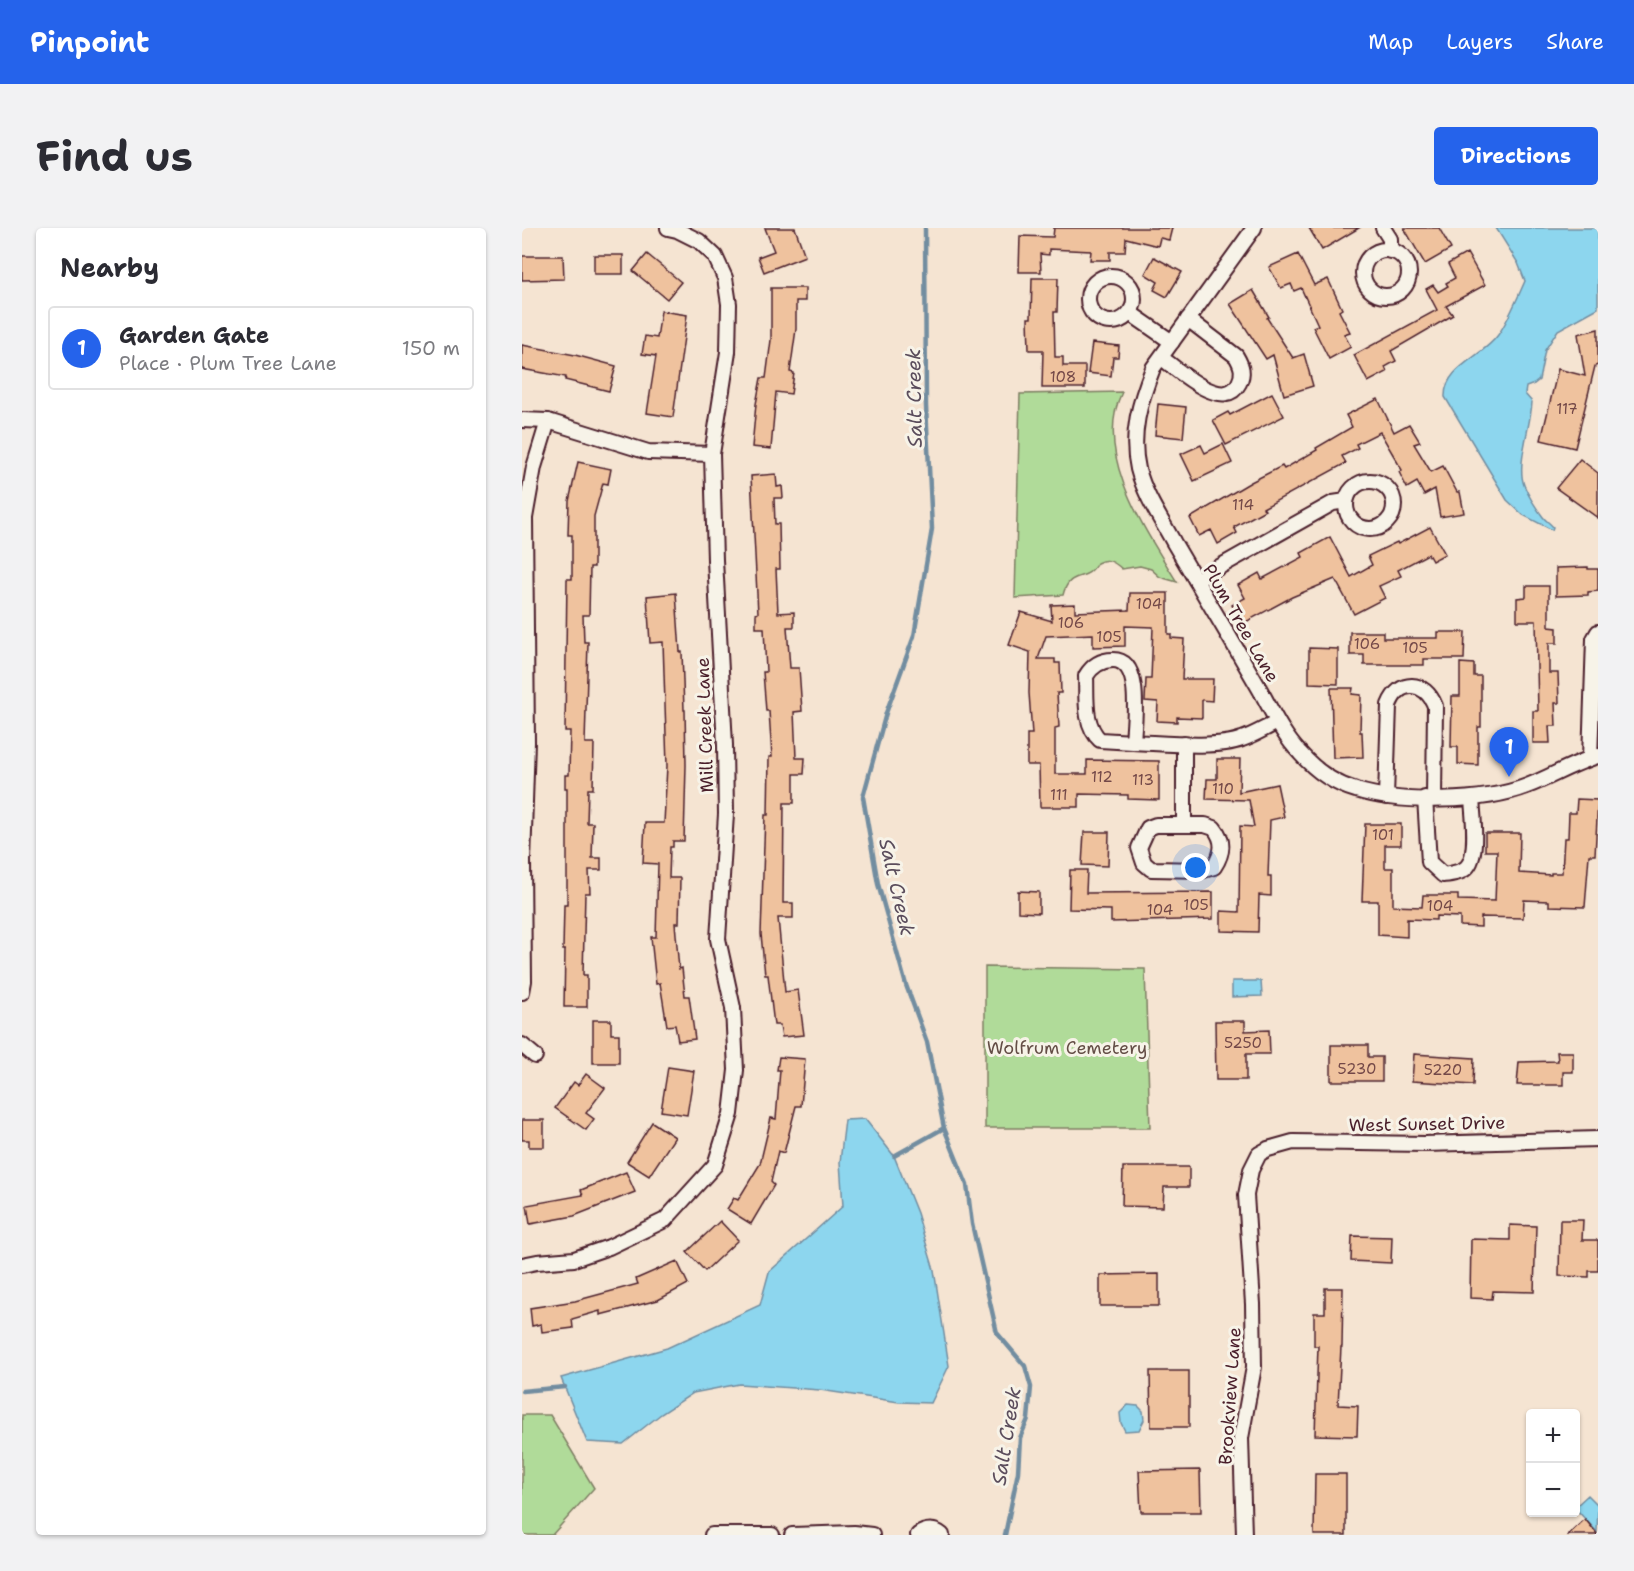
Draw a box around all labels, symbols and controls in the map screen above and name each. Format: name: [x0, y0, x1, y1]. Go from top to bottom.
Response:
text: Pinpoint: [30, 23, 149, 61]
text: Map: [1368, 28, 1413, 56]
text: Layers: [1446, 28, 1513, 56]
text: Share: [1546, 28, 1604, 56]
button: Directions: [1434, 127, 1598, 185]
text: Find us: [36, 128, 193, 184]
text: Nearby: [60, 250, 159, 285]
text: Garden Gate: [119, 321, 269, 350]
text: 1: [77, 335, 86, 361]
text: 150 m: [402, 335, 460, 361]
water label: Salt Creek: [900, 348, 928, 448]
text: Place · Plum Tree Lane: [119, 350, 337, 376]
house number: 108: [1050, 367, 1076, 387]
house number: 117: [1556, 399, 1578, 419]
house number: 114: [1232, 495, 1254, 515]
street label: Plum Tree Lane: [1197, 559, 1285, 687]
house number: 104: [1136, 594, 1162, 614]
house number: 106: [1058, 613, 1084, 633]
house number: 105: [1096, 627, 1122, 647]
house number: 106: [1354, 634, 1380, 654]
house number: 105: [1402, 638, 1428, 658]
street label: Mill Creek Lane: [691, 657, 719, 793]
pin: 1: [1490, 728, 1528, 777]
house number: 112: [1091, 767, 1113, 787]
house number: 113: [1132, 770, 1154, 790]
house number: 110: [1212, 779, 1234, 799]
house number: 111: [1050, 785, 1068, 805]
house number: 101: [1372, 825, 1394, 845]
water label: Salt Creek: [873, 836, 921, 939]
your location: [1181, 853, 1210, 882]
house number: 105: [1183, 895, 1209, 915]
house number: 104: [1427, 896, 1453, 916]
house number: 104: [1147, 900, 1173, 920]
house number: 5250: [1224, 1033, 1262, 1053]
park label: Wolfrum Cemetery: [987, 1036, 1147, 1060]
house number: 5230: [1338, 1059, 1376, 1079]
house number: 5220: [1424, 1060, 1462, 1080]
street label: West Sunset Drive: [1348, 1111, 1506, 1137]
street label: Brookview Lane: [1213, 1326, 1247, 1466]
water label: Salt Creek: [985, 1384, 1027, 1487]
map controls: [1526, 1409, 1580, 1517]
button: +: [1526, 1409, 1580, 1463]
button: −: [1526, 1463, 1580, 1517]

